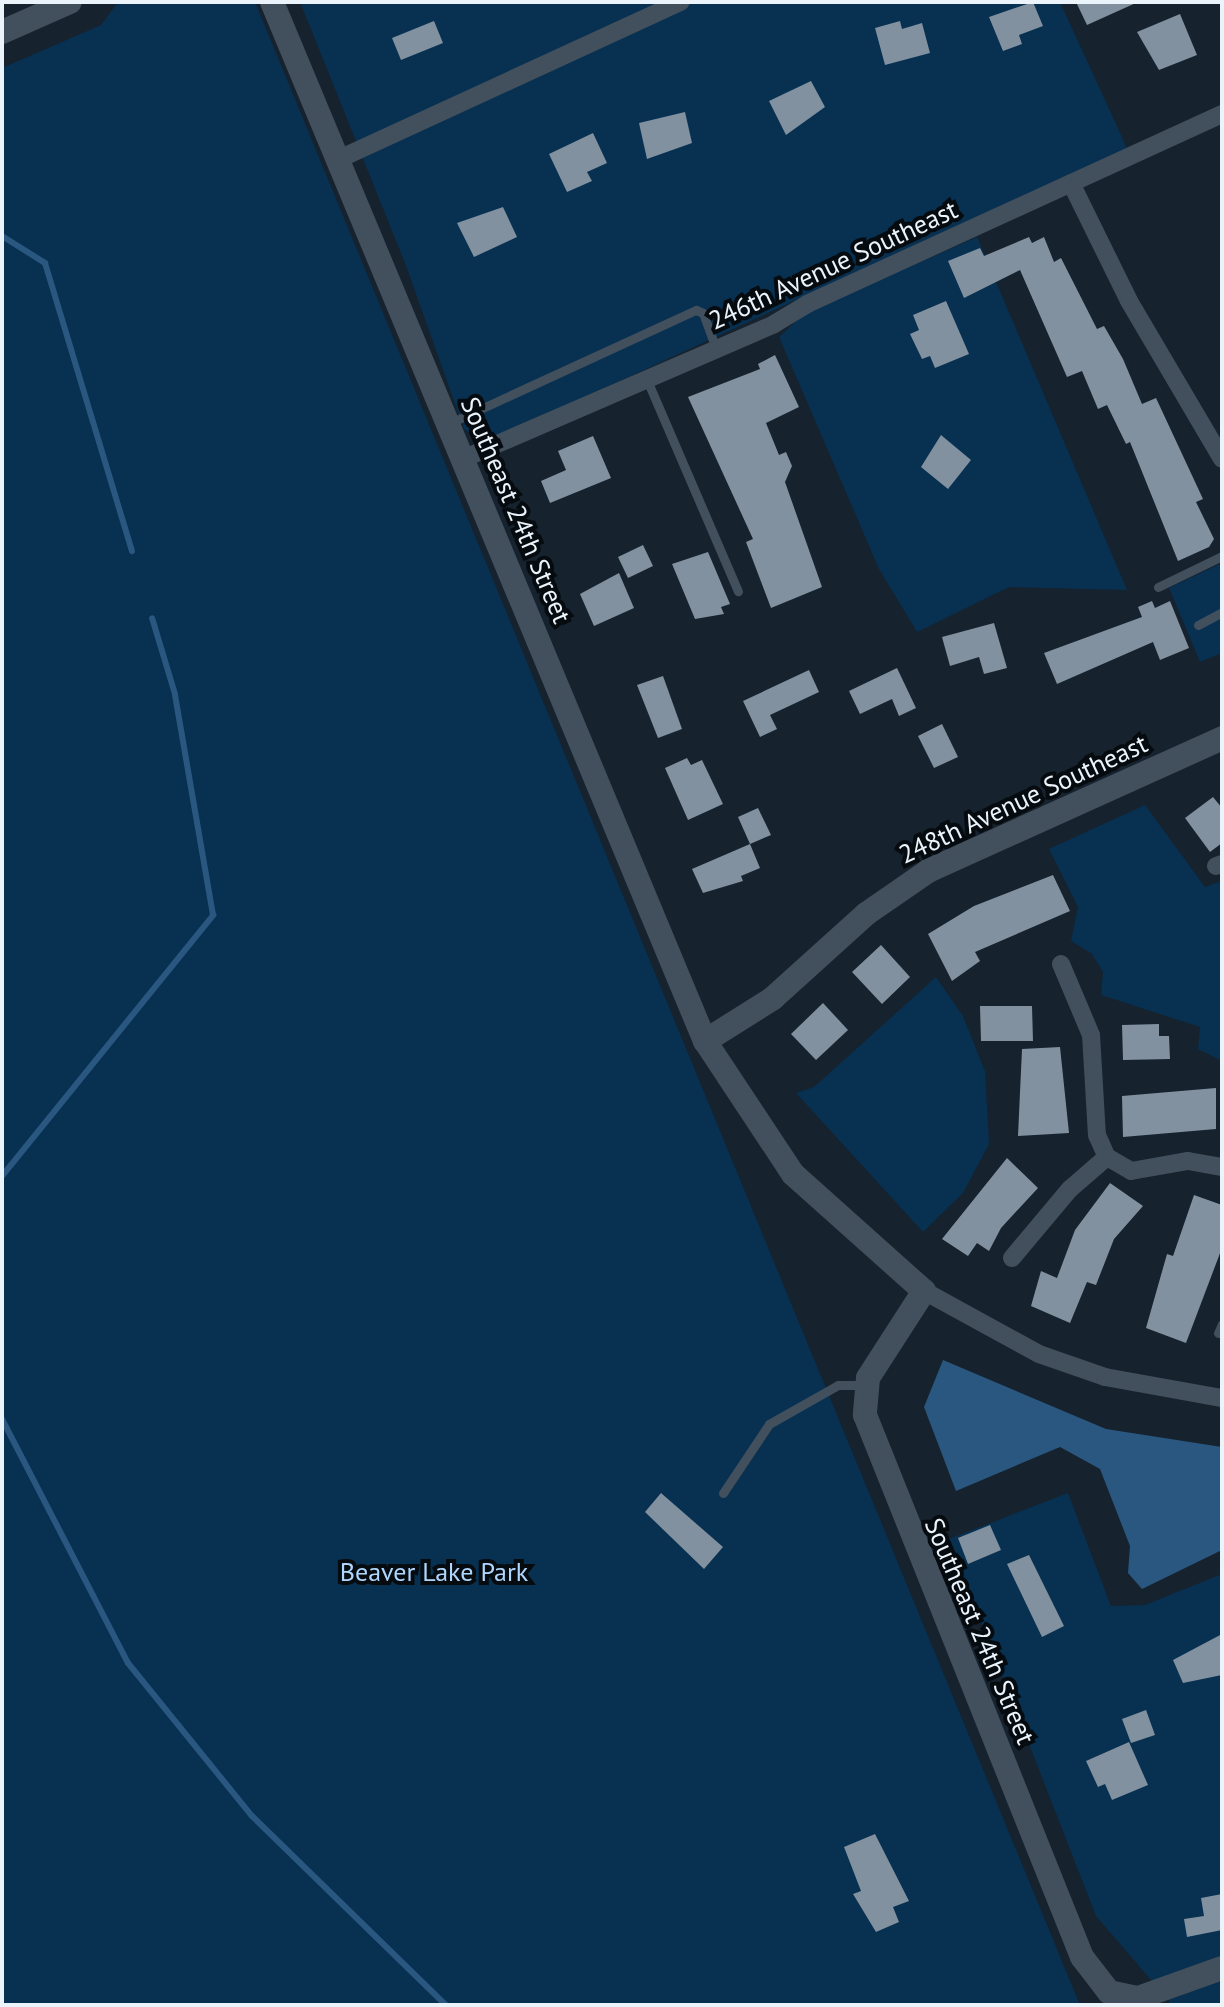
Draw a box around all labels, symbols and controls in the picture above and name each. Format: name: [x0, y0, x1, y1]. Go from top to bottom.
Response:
street label: 246th Avenue Southeast: [703, 194, 963, 336]
street label: Southeast 24th Street: [454, 392, 578, 628]
street label: 248th Avenue Southeast: [893, 728, 1153, 870]
street label: Southeast 24th Street: [918, 1513, 1042, 1749]
park label: Beaver Lake Park: [340, 1556, 528, 1588]

